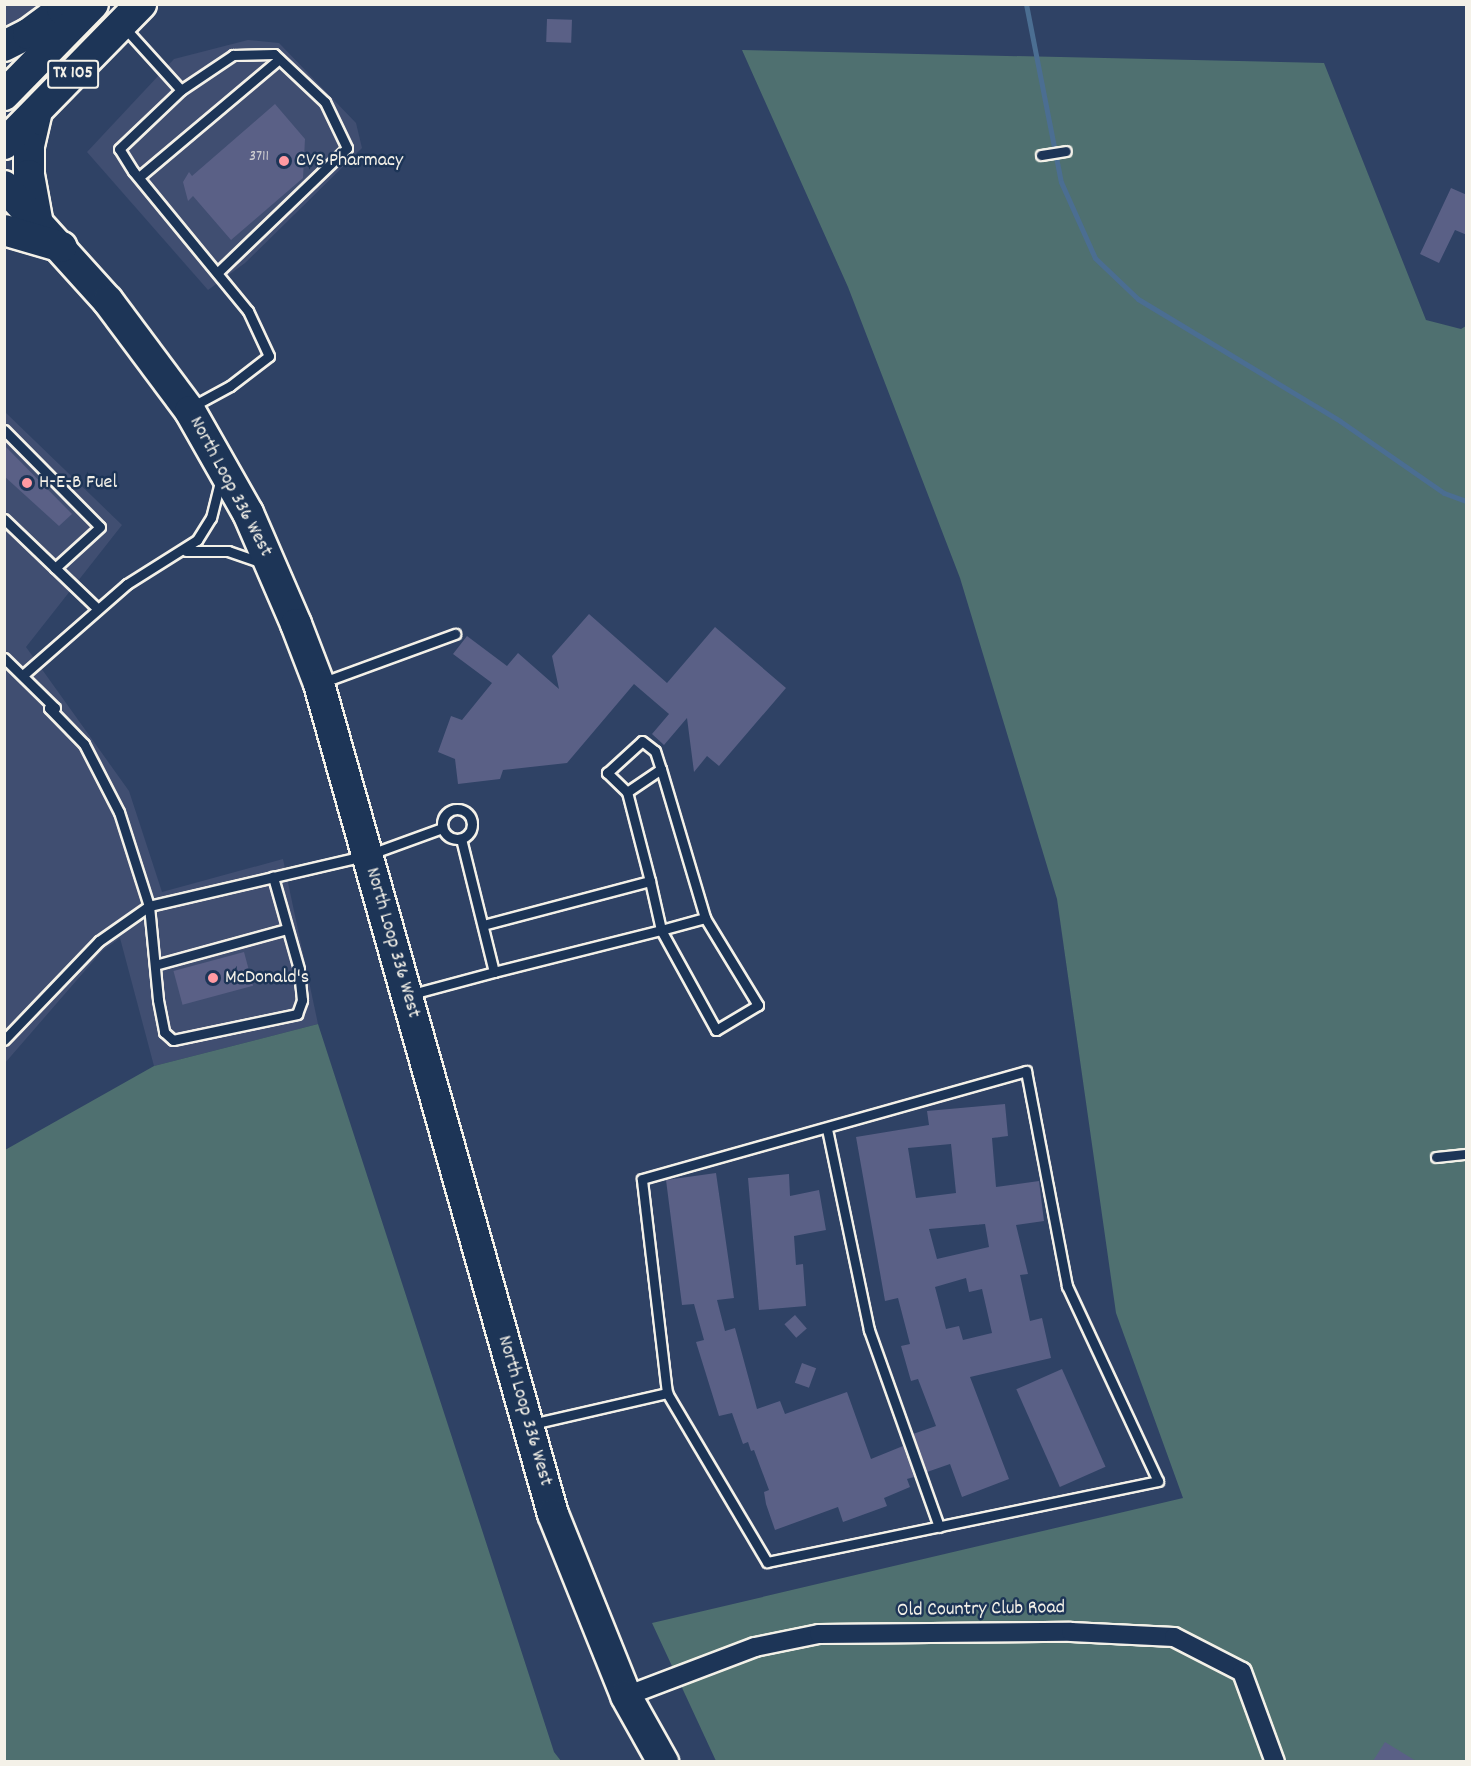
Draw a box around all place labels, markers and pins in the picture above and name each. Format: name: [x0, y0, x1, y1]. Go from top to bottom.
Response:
place label: CVS Pharmacy: [296, 149, 403, 173]
marker: CVS Pharmacy: [277, 154, 291, 168]
place label: H-E-B Fuel: [39, 471, 117, 495]
marker: H-E-B Fuel: [20, 476, 34, 490]
place label: McDonald's: [225, 966, 309, 990]
marker: McDonald's: [206, 971, 220, 985]

